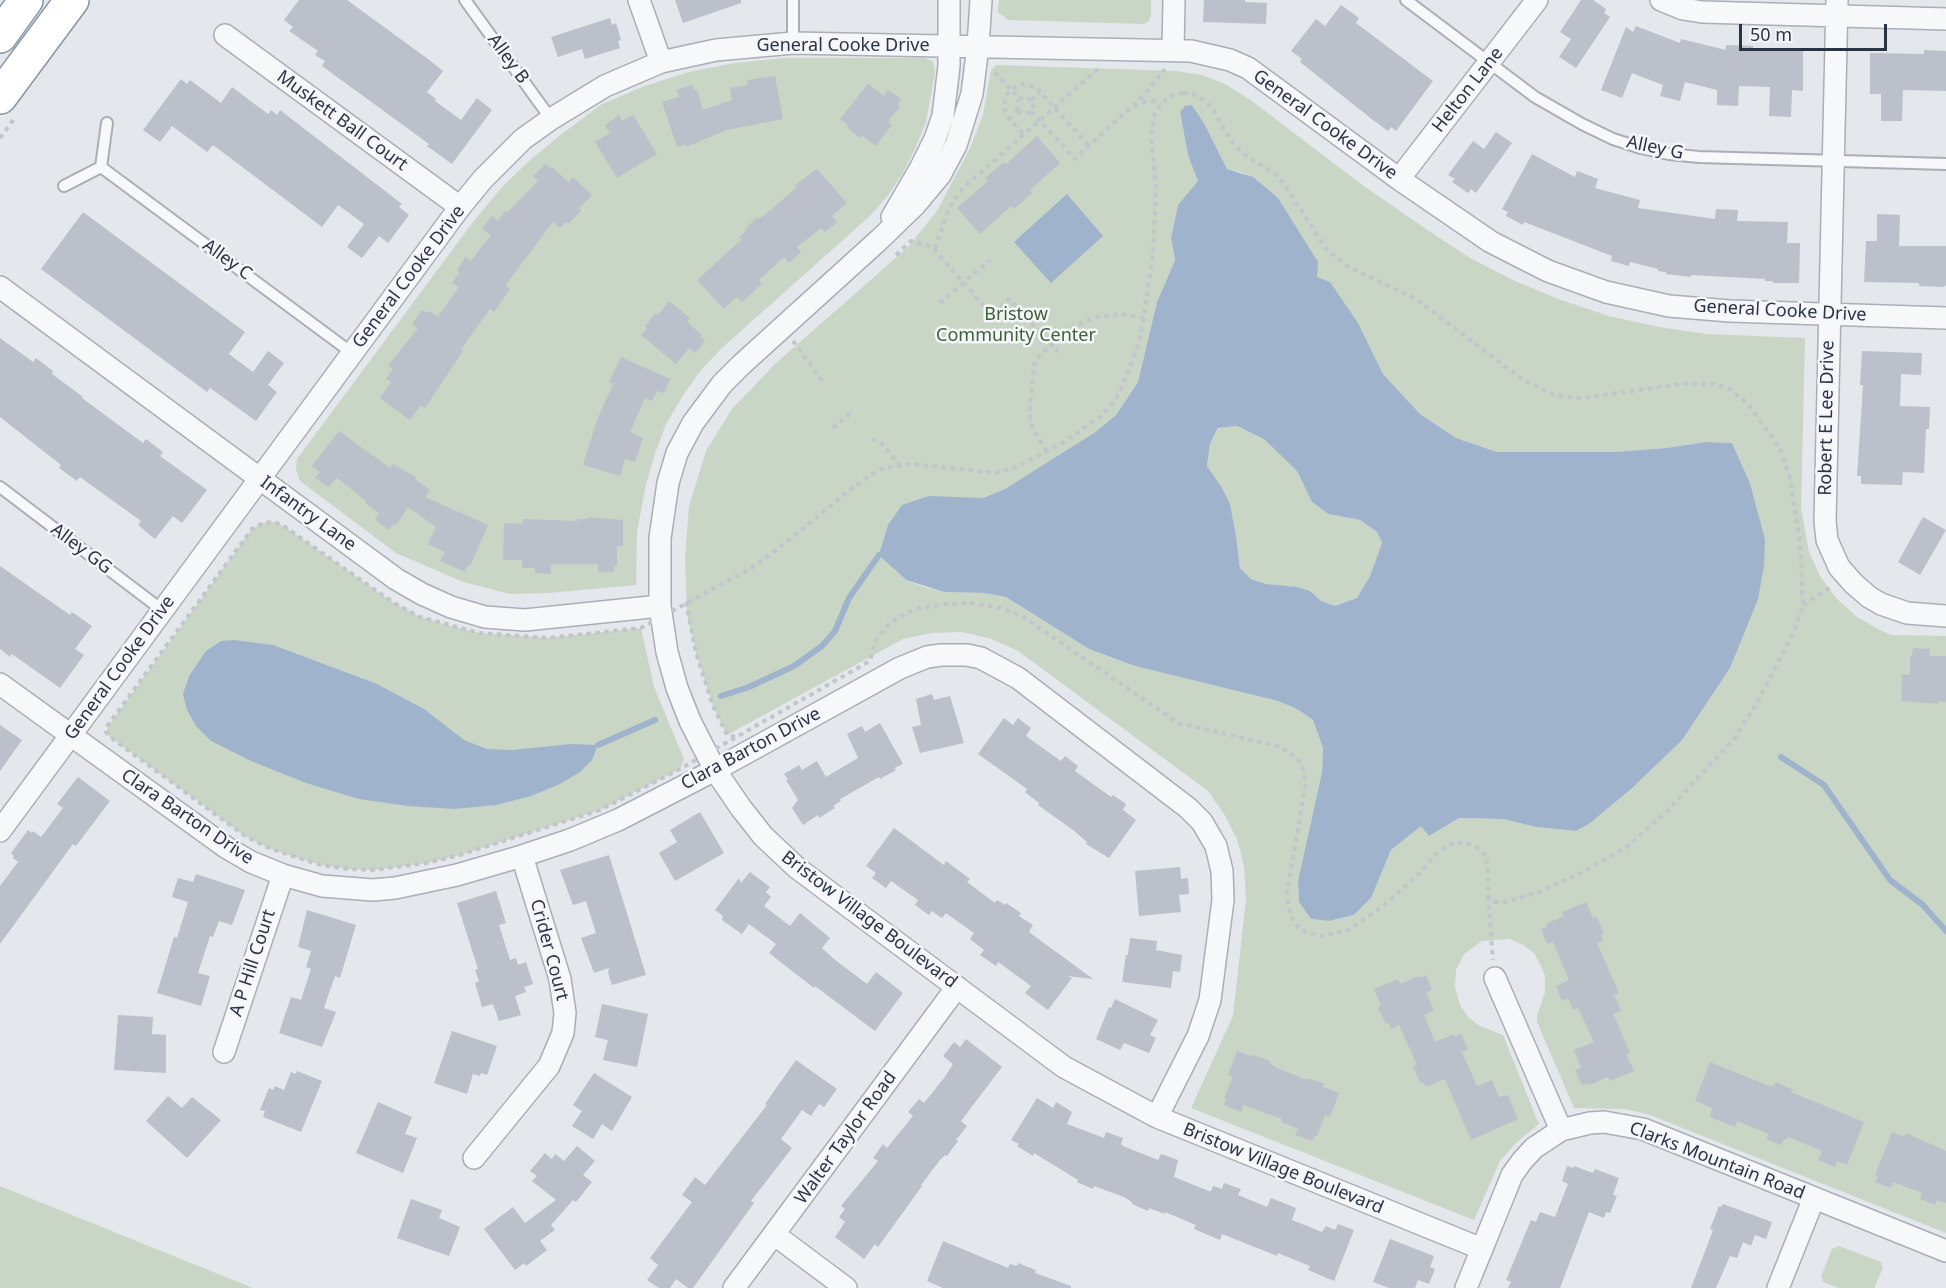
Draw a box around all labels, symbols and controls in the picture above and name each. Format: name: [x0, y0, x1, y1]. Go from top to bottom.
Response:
scale bar: [1742, 12, 1890, 50]
text: 50 m: [1750, 22, 1792, 46]
street label: Alley B: [483, 30, 533, 88]
street label: General Cooke Drive: [756, 35, 930, 57]
street label: Helton Lane: [1428, 43, 1508, 137]
street label: General Cooke Drive: [1249, 65, 1401, 185]
street label: Muskett Ball Court: [272, 66, 412, 176]
street label: Alley G: [1625, 131, 1685, 165]
street label: General Cooke Drive: [348, 201, 470, 353]
street label: Alley C: [198, 235, 256, 285]
street label: General Cooke Drive: [1693, 296, 1867, 326]
park label: Bristow Community Center: [936, 304, 1096, 346]
street label: Robert E Lee Drive: [1815, 340, 1839, 496]
street label: Infantry Lane: [256, 472, 360, 556]
street label: Alley GG: [46, 519, 116, 579]
street label: General Cooke Drive: [60, 592, 180, 744]
street label: Clara Barton Drive: [678, 703, 824, 795]
street label: Clara Barton Drive: [117, 765, 257, 869]
street label: Bristow Village Boulevard: [777, 847, 961, 993]
street label: Crider Court: [525, 897, 573, 1003]
street label: A P Hill Court: [226, 907, 280, 1019]
street label: Walter Taylor Road: [791, 1067, 901, 1209]
street label: Clarks Mountain Road: [1626, 1118, 1808, 1204]
street label: Bristow Village Boulevard: [1180, 1119, 1386, 1219]

